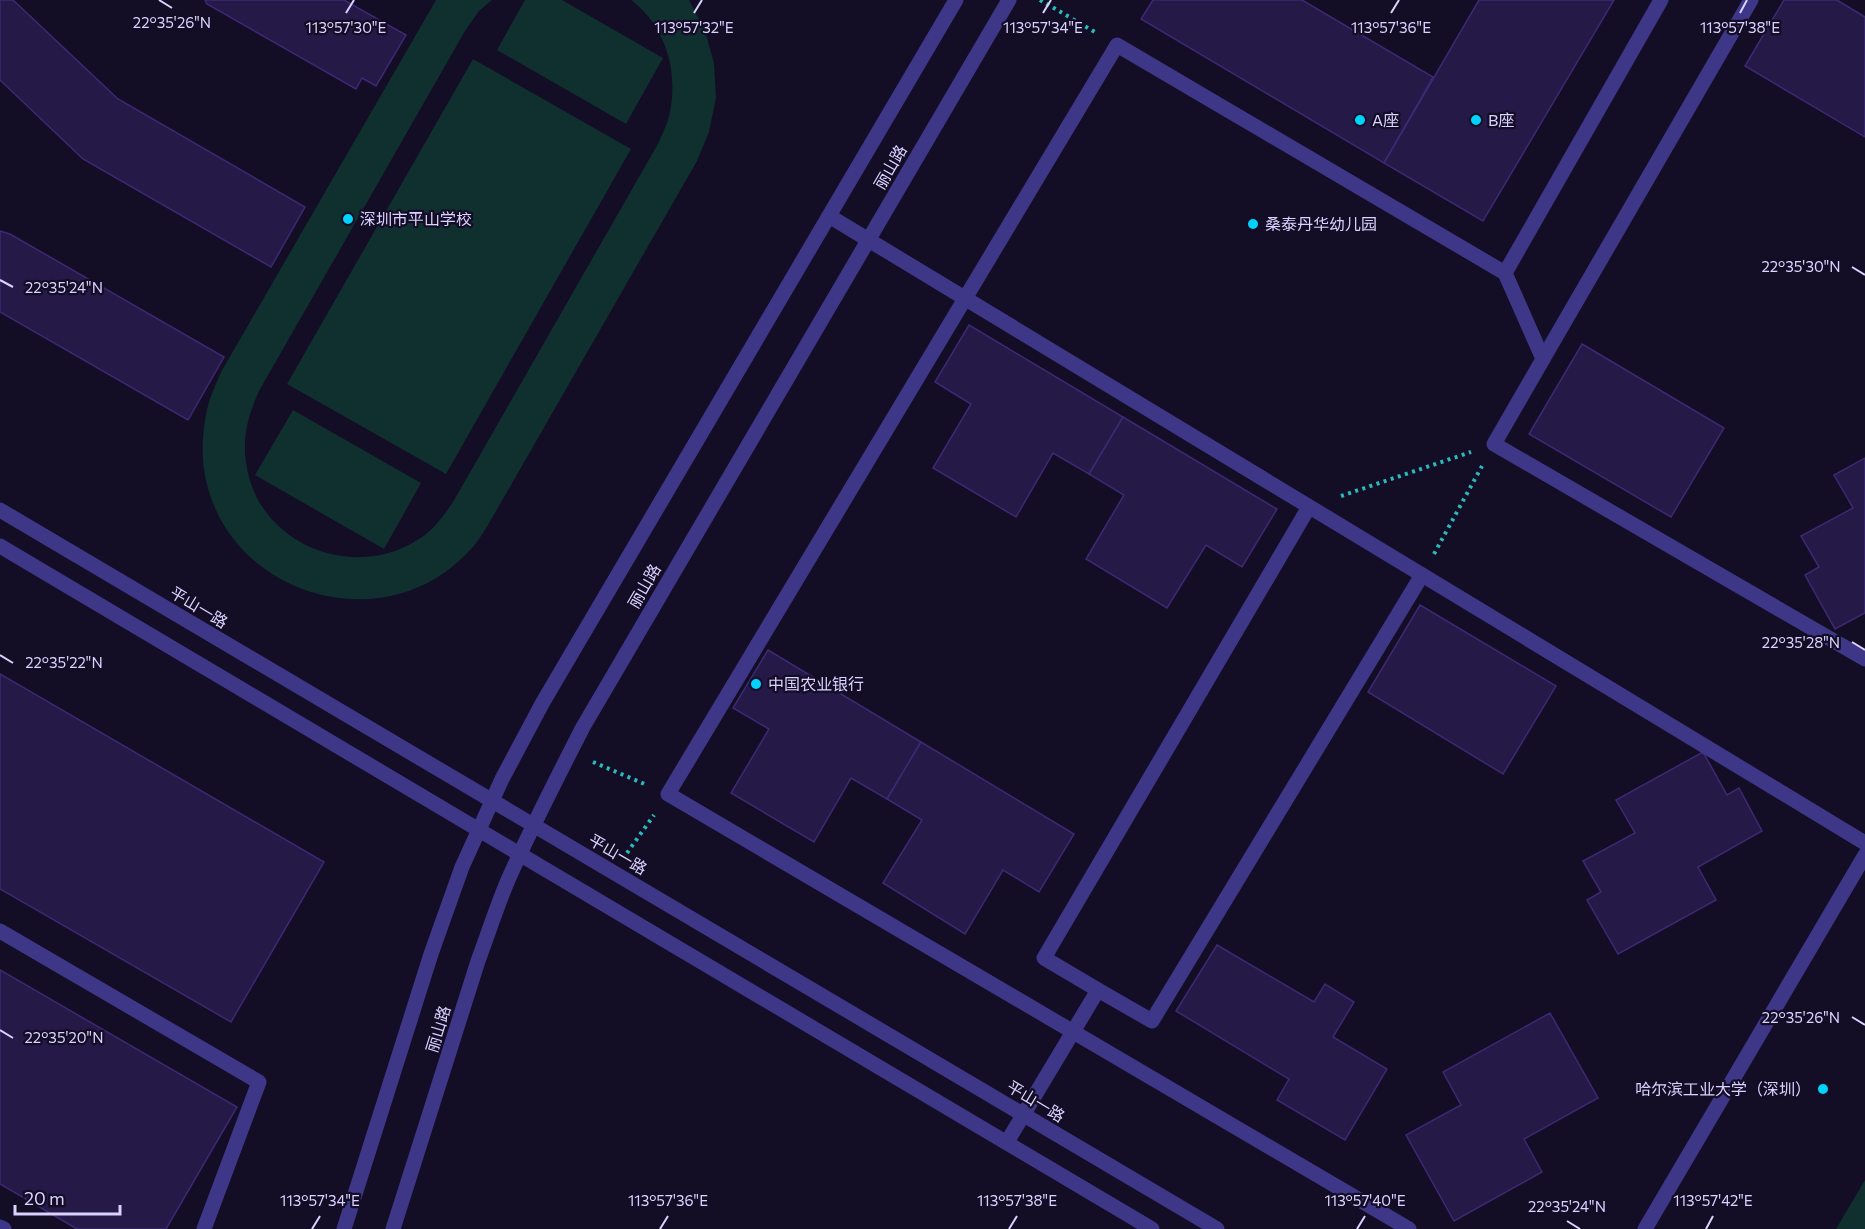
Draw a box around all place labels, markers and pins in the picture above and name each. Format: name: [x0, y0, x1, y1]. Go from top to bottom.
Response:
place label: A座: [1372, 110, 1399, 129]
place label: B座: [1488, 110, 1514, 129]
marker: A座: [1353, 113, 1367, 127]
marker: B座: [1469, 113, 1483, 127]
place label: 深圳市平山学校: [360, 209, 472, 228]
marker: 深圳市平山学校: [341, 212, 355, 226]
place label: 桑泰丹华幼儿园: [1265, 214, 1377, 233]
marker: 桑泰丹华幼儿园: [1246, 217, 1260, 231]
place label: 中国农业银行: [768, 674, 864, 693]
marker: 中国农业银行: [749, 677, 763, 691]
place label: 哈尔滨工业大学（深圳）: [1635, 1079, 1811, 1098]
marker: 哈尔滨工业大学（深圳）: [1816, 1082, 1830, 1096]

